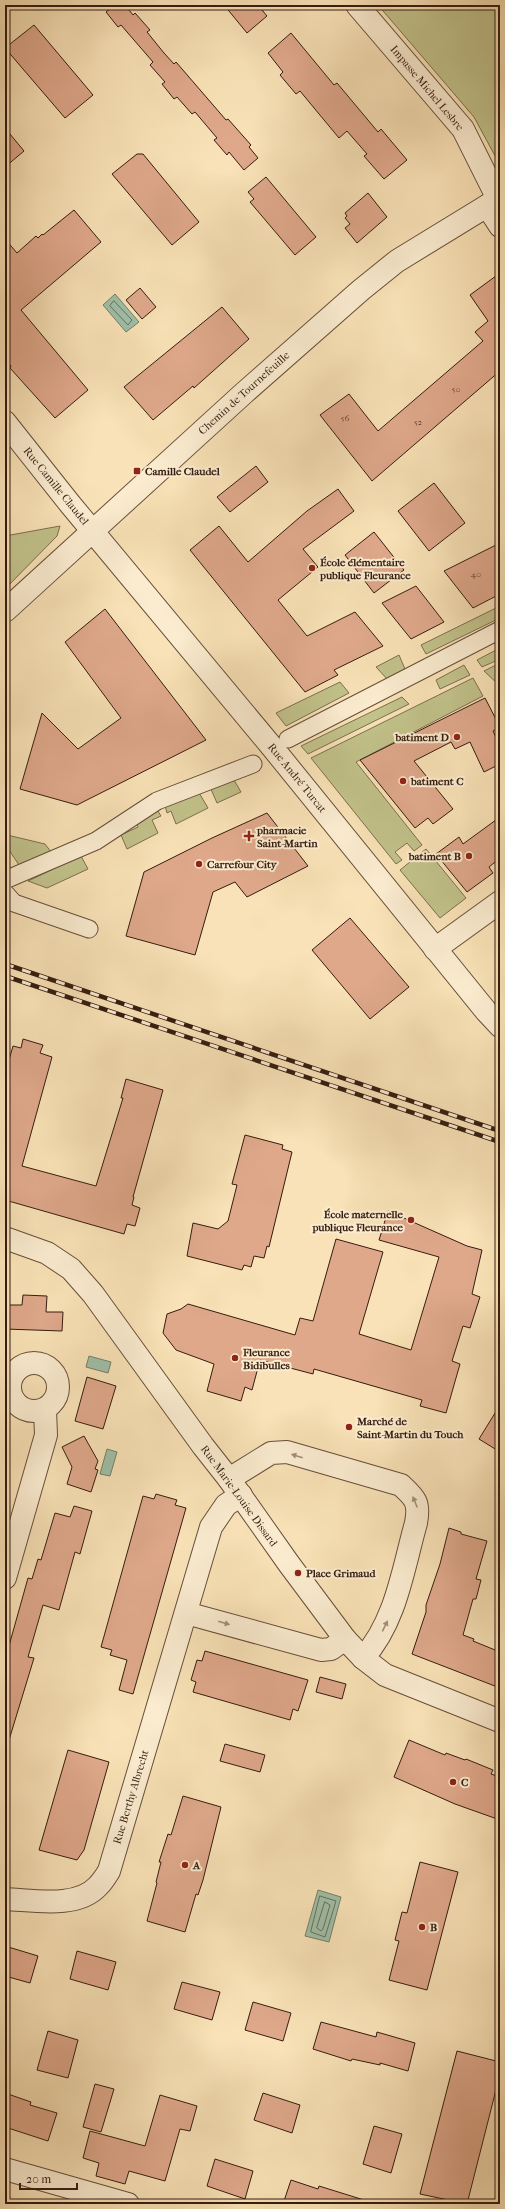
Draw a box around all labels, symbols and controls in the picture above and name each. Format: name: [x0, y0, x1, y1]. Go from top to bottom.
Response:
street label: Impasse Michel Lesbre: [388, 43, 467, 134]
street label: Chemin de Tournefeuille: [196, 348, 293, 437]
house number: 50: [452, 384, 460, 394]
house number: 56: [341, 413, 350, 423]
house number: 52: [414, 417, 423, 427]
street label: Rue Camille Claudel: [21, 444, 91, 528]
place label: Camille Claudel: [145, 465, 221, 478]
marker: Camille Claudel: [132, 466, 142, 476]
place label: École élémentaire publique Fleurance: [319, 556, 411, 582]
marker: École élémentaire publique Fleurance: [307, 563, 317, 573]
house number: 40: [471, 569, 481, 579]
place label: batiment D: [394, 731, 450, 744]
marker: batiment D: [452, 732, 462, 742]
street label: Rue André Turcat: [265, 741, 329, 815]
place label: batiment C: [410, 775, 464, 788]
marker: batiment C: [398, 776, 408, 786]
place label: pharmacie Saint-Martin: [256, 824, 318, 850]
marker: pharmacie Saint-Martin: [244, 831, 254, 841]
place label: batiment B: [408, 850, 461, 863]
marker: batiment B: [464, 851, 474, 861]
place label: Carrefour City: [207, 858, 278, 871]
marker: Carrefour City: [194, 859, 204, 869]
place label: École maternelle publique Fleurance: [311, 1208, 404, 1234]
marker: École maternelle publique Fleurance: [406, 1215, 416, 1225]
place label: Fleurance Bidibulles: [242, 1346, 291, 1372]
marker: Fleurance Bidibulles: [230, 1353, 240, 1363]
place label: Marché de Saint-Martin du Touch: [356, 1415, 464, 1441]
marker: Marché de Saint-Martin du Touch: [344, 1422, 354, 1432]
street label: Rue Marie-Louise Dissard: [198, 1443, 281, 1550]
one-way arrow: [291, 1453, 303, 1459]
one-way arrow: [411, 1496, 418, 1508]
place label: Place Grimaud: [306, 1567, 377, 1580]
marker: Place Grimaud: [293, 1568, 303, 1578]
one-way arrow: [218, 1620, 230, 1626]
one-way arrow: [382, 1620, 388, 1632]
street label: Rue Berthy Albrecht: [110, 1748, 152, 1846]
place label: C: [461, 1776, 469, 1789]
marker: C: [448, 1777, 458, 1787]
place label: A: [192, 1859, 201, 1872]
marker: A: [180, 1860, 190, 1870]
place label: B: [430, 1921, 437, 1934]
marker: B: [417, 1922, 427, 1932]
scale bar: [20, 2165, 77, 2191]
text: 20 m: [26, 2172, 51, 2186]

